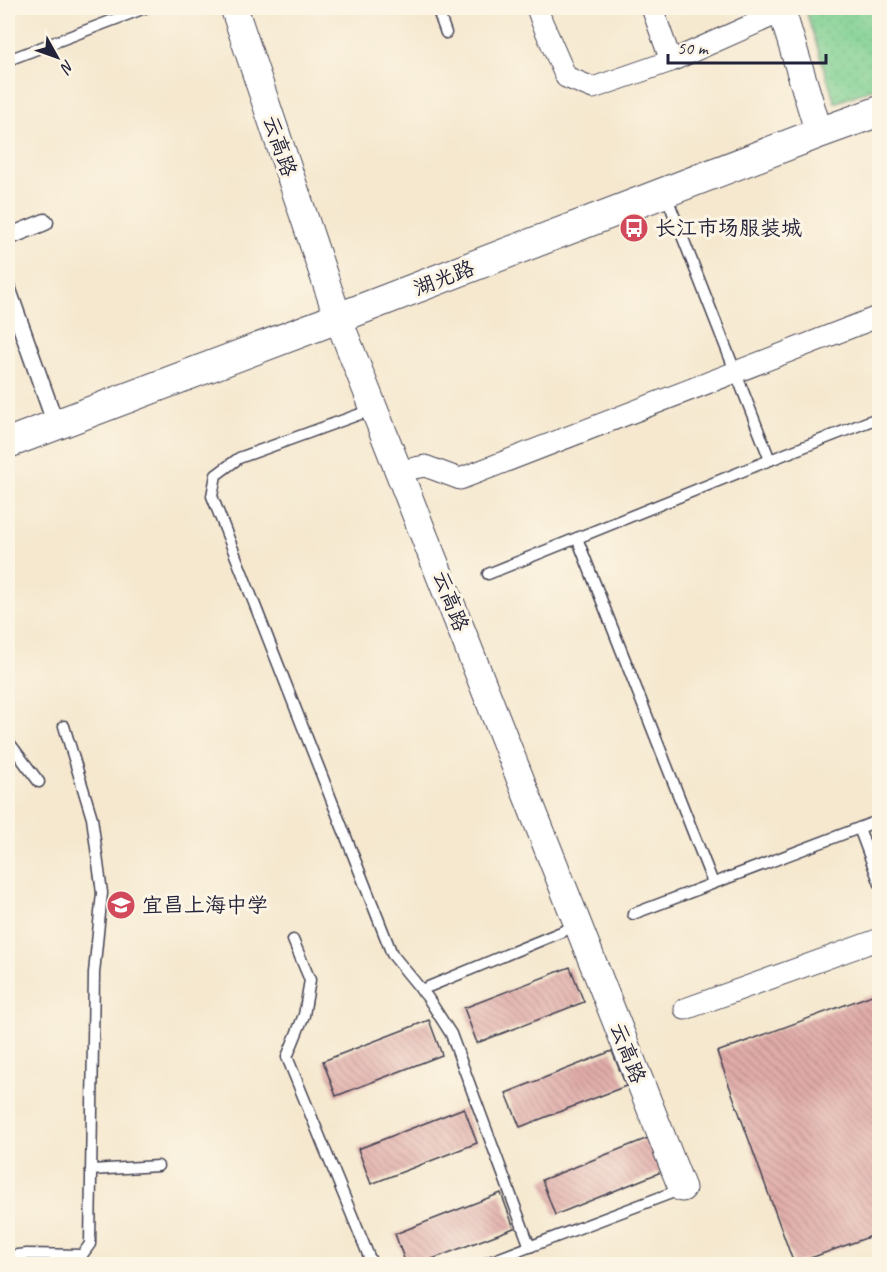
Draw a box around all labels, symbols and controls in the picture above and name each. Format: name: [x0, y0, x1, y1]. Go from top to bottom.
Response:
north arrow: [27, 27, 87, 87]
scale bar: [668, 27, 826, 65]
text: 50 m: [677, 37, 710, 59]
text: N: [55, 56, 79, 79]
street label: 云高路: [257, 112, 303, 180]
bus stop icon: 长江市场服装城: [618, 212, 650, 244]
place label: 长江市场服装城: [655, 215, 802, 241]
street label: 湖光路: [410, 255, 478, 301]
street label: 云高路: [428, 567, 474, 635]
school or university icon: 宜昌上海中学: [105, 889, 137, 921]
place label: 宜昌上海中学: [142, 892, 268, 918]
street label: 云高路: [605, 1019, 651, 1087]

